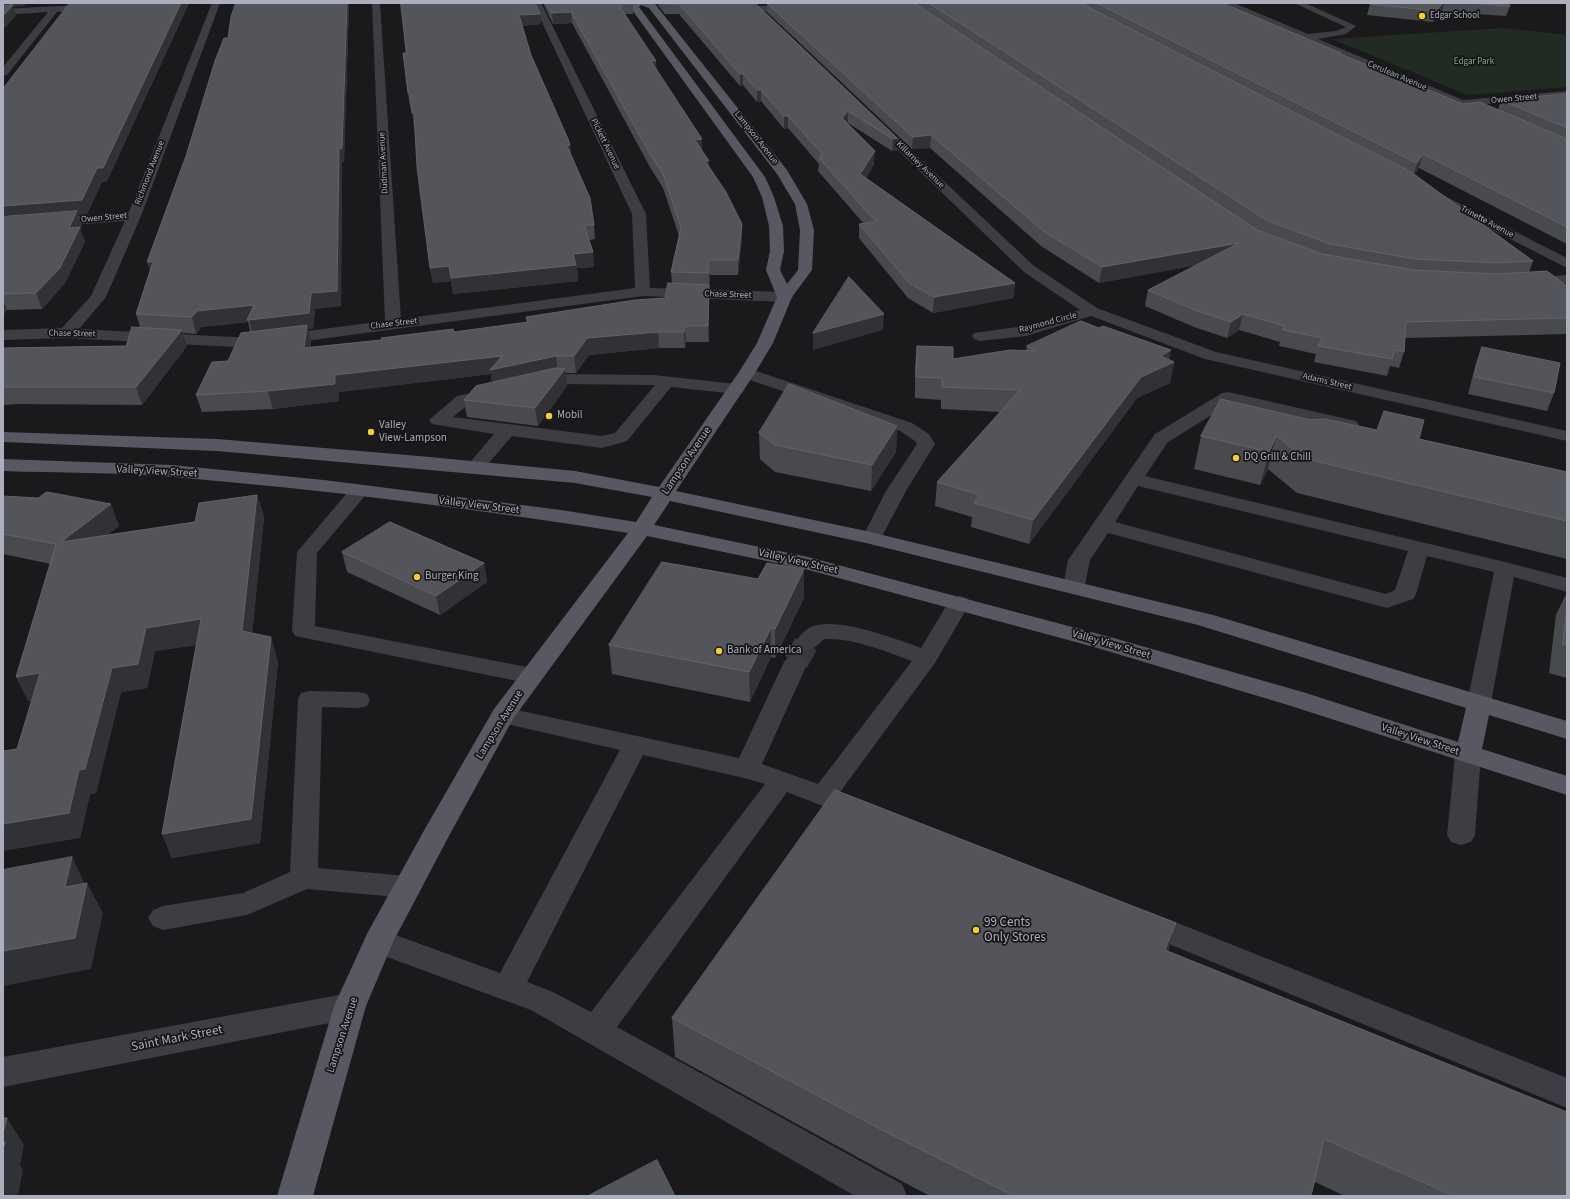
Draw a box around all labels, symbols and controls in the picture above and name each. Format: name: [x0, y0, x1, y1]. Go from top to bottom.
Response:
marker: Edgar School: [1417, 11, 1427, 21]
place label: Edgar School: [1430, 11, 1479, 21]
park label: Edgar Park: [1454, 57, 1494, 67]
street label: Cerulean Avenue: [1366, 59, 1428, 93]
street label: Owen Street: [1491, 92, 1537, 106]
street label: Lampson Avenue: [732, 109, 780, 167]
street label: Pickett Avenue: [588, 117, 622, 171]
street label: Dudman Avenue: [377, 132, 391, 194]
street label: Richmond Avenue: [133, 139, 167, 207]
street label: Killarney Avenue: [894, 139, 946, 191]
street label: Trinette Avenue: [1458, 203, 1516, 241]
street label: Owen Street: [81, 211, 127, 225]
street label: Chase Street: [704, 289, 752, 301]
street label: Raymond Circle: [1018, 310, 1078, 336]
street label: Chase Street: [370, 316, 418, 332]
street label: Chase Street: [48, 328, 96, 340]
street label: Adams Street: [1301, 371, 1353, 393]
place label: Mobil: [557, 409, 583, 423]
marker: Mobil: [544, 411, 554, 421]
place label: Valley View-Lampson: [379, 419, 447, 445]
street label: Lampson Avenue: [660, 425, 714, 497]
marker: Valley View-Lampson: [366, 427, 376, 437]
place label: DQ Grill & Chill: [1244, 451, 1311, 465]
marker: DQ Grill & Chill: [1231, 453, 1241, 463]
street label: Valley View Street: [116, 463, 198, 481]
street label: Valley View Street: [438, 495, 520, 517]
street label: Valley View Street: [757, 546, 839, 578]
place label: Burger King: [425, 570, 479, 584]
marker: Burger King: [412, 572, 422, 582]
street label: Valley View Street: [1070, 627, 1152, 663]
place label: Bank of America: [727, 644, 802, 658]
marker: Bank of America: [714, 646, 724, 656]
street label: Lampson Avenue: [474, 688, 526, 762]
street label: Valley View Street: [1379, 721, 1461, 759]
place label: 99 Cents Only Stores: [984, 915, 1046, 946]
marker: 99 Cents Only Stores: [971, 925, 981, 935]
street label: Lampson Avenue: [325, 995, 361, 1075]
street label: Saint Mark Street: [130, 1022, 224, 1056]

